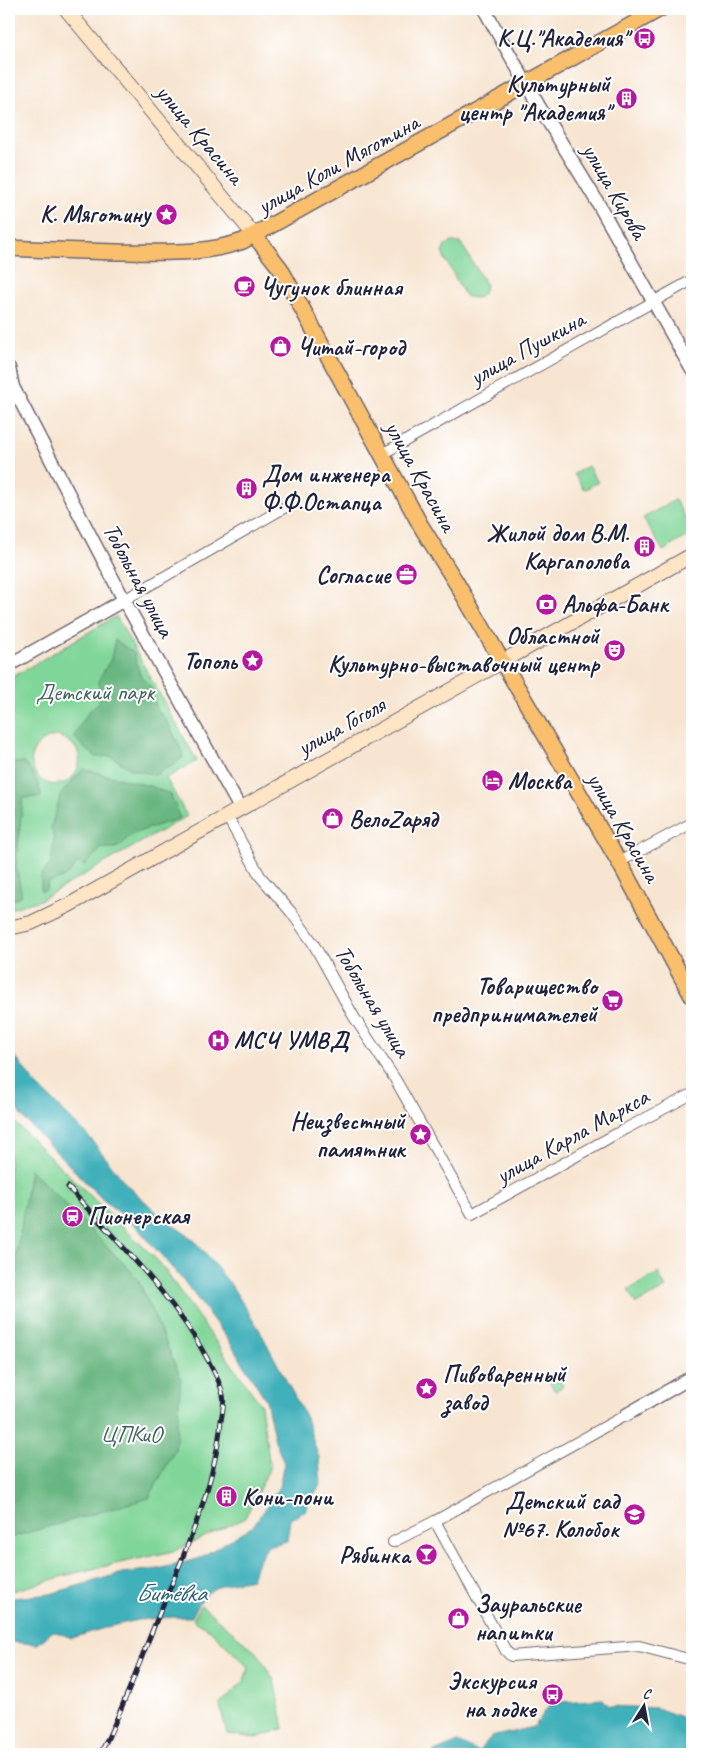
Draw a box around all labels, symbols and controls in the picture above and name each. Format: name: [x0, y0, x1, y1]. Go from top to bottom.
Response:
place label: К.Ц."Академия": [497, 23, 633, 53]
bus stop icon: К.Ц."Академия": [632, 26, 656, 50]
place label: Культурный центр "Академия": [459, 69, 615, 127]
street label: улица Красина: [148, 76, 252, 192]
building icon: Культурный центр "Академия": [614, 86, 638, 110]
street label: улица Коли Мяготина: [250, 106, 426, 222]
street label: улица Кирова: [575, 136, 656, 246]
place label: К. Мяготину: [40, 199, 153, 229]
place icon: К. Мяготину: [154, 202, 178, 226]
place label: Чугунок блинная: [260, 272, 404, 302]
cafe icon: Чугунок блинная: [232, 275, 256, 299]
street label: улица Пушкина: [463, 303, 592, 393]
place label: Читай-город: [297, 332, 407, 362]
shop icon: Читай-город: [269, 335, 293, 359]
street label: улица Красина: [377, 414, 465, 538]
place label: Дом инженера Ф.Ф.Остапца: [262, 459, 391, 517]
building icon: Дом инженера Ф.Ф.Остапца: [234, 476, 258, 500]
street label: Тобольная улица: [96, 518, 182, 644]
place label: Жилой дом В.М. Каргаполова: [487, 518, 630, 576]
building icon: Жилой дом В.М. Каргаполова: [633, 535, 657, 559]
place label: Согласие: [316, 560, 392, 590]
office icon: Согласие: [394, 563, 418, 587]
place label: Альфа-Банк: [562, 589, 670, 619]
bank icon: Альфа-Банк: [534, 592, 558, 616]
place label: Областной Культурно-выставочный центр: [328, 621, 601, 679]
theatre icon: Областной Культурно-выставочный центр: [603, 638, 627, 662]
place label: Тополь: [184, 646, 239, 676]
place icon: Тополь: [241, 649, 265, 673]
park label: Детский парк: [36, 677, 157, 707]
street label: улица Гоголя: [290, 689, 392, 763]
street label: улица Красина: [580, 765, 669, 889]
place label: Москва: [508, 766, 573, 796]
hotel icon: Москва: [480, 769, 504, 793]
place label: ВелоZаряд: [349, 804, 440, 834]
shop icon: ВелоZаряд: [321, 807, 345, 831]
street label: Тобольная улица: [328, 940, 419, 1064]
place label: Товарищество предпринимателей: [431, 971, 600, 1029]
supermarket icon: Товарищество предпринимателей: [601, 988, 625, 1012]
place label: МСЧ УМВД: [234, 1025, 350, 1055]
hospital icon: МСЧ УМВД: [206, 1028, 230, 1052]
street label: улица Карла Маркса: [488, 1081, 655, 1191]
place label: Неизвестный памятник: [290, 1106, 407, 1164]
place icon: Неизвестный памятник: [409, 1123, 433, 1147]
place label: Пионерская: [88, 1201, 191, 1231]
station icon: Пионерская: [60, 1204, 84, 1228]
place label: Пивоваренный завод: [440, 1359, 568, 1418]
place icon: Пивоваренный завод: [415, 1376, 439, 1400]
park label: ЦПКиО: [100, 1419, 165, 1449]
place label: Кони-пони: [242, 1482, 334, 1512]
building icon: Кони-пони: [214, 1485, 238, 1509]
place label: Детский сад №67. Колобок: [502, 1486, 621, 1544]
school or university icon: Детский сад №67. Колобок: [623, 1503, 647, 1527]
place label: Рябинка: [339, 1540, 412, 1570]
bar icon: Рябинка: [414, 1543, 438, 1567]
water label: Битёвка: [136, 1577, 208, 1609]
place label: Зауральские напитки: [475, 1589, 582, 1647]
shop icon: Зауральские напитки: [447, 1606, 471, 1630]
place label: Экскурсия на лодке: [448, 1666, 538, 1724]
north arrow: [618, 1680, 668, 1730]
bus stop icon: Экскурсия на лодке: [540, 1683, 564, 1707]
text: С: [641, 1685, 653, 1703]

